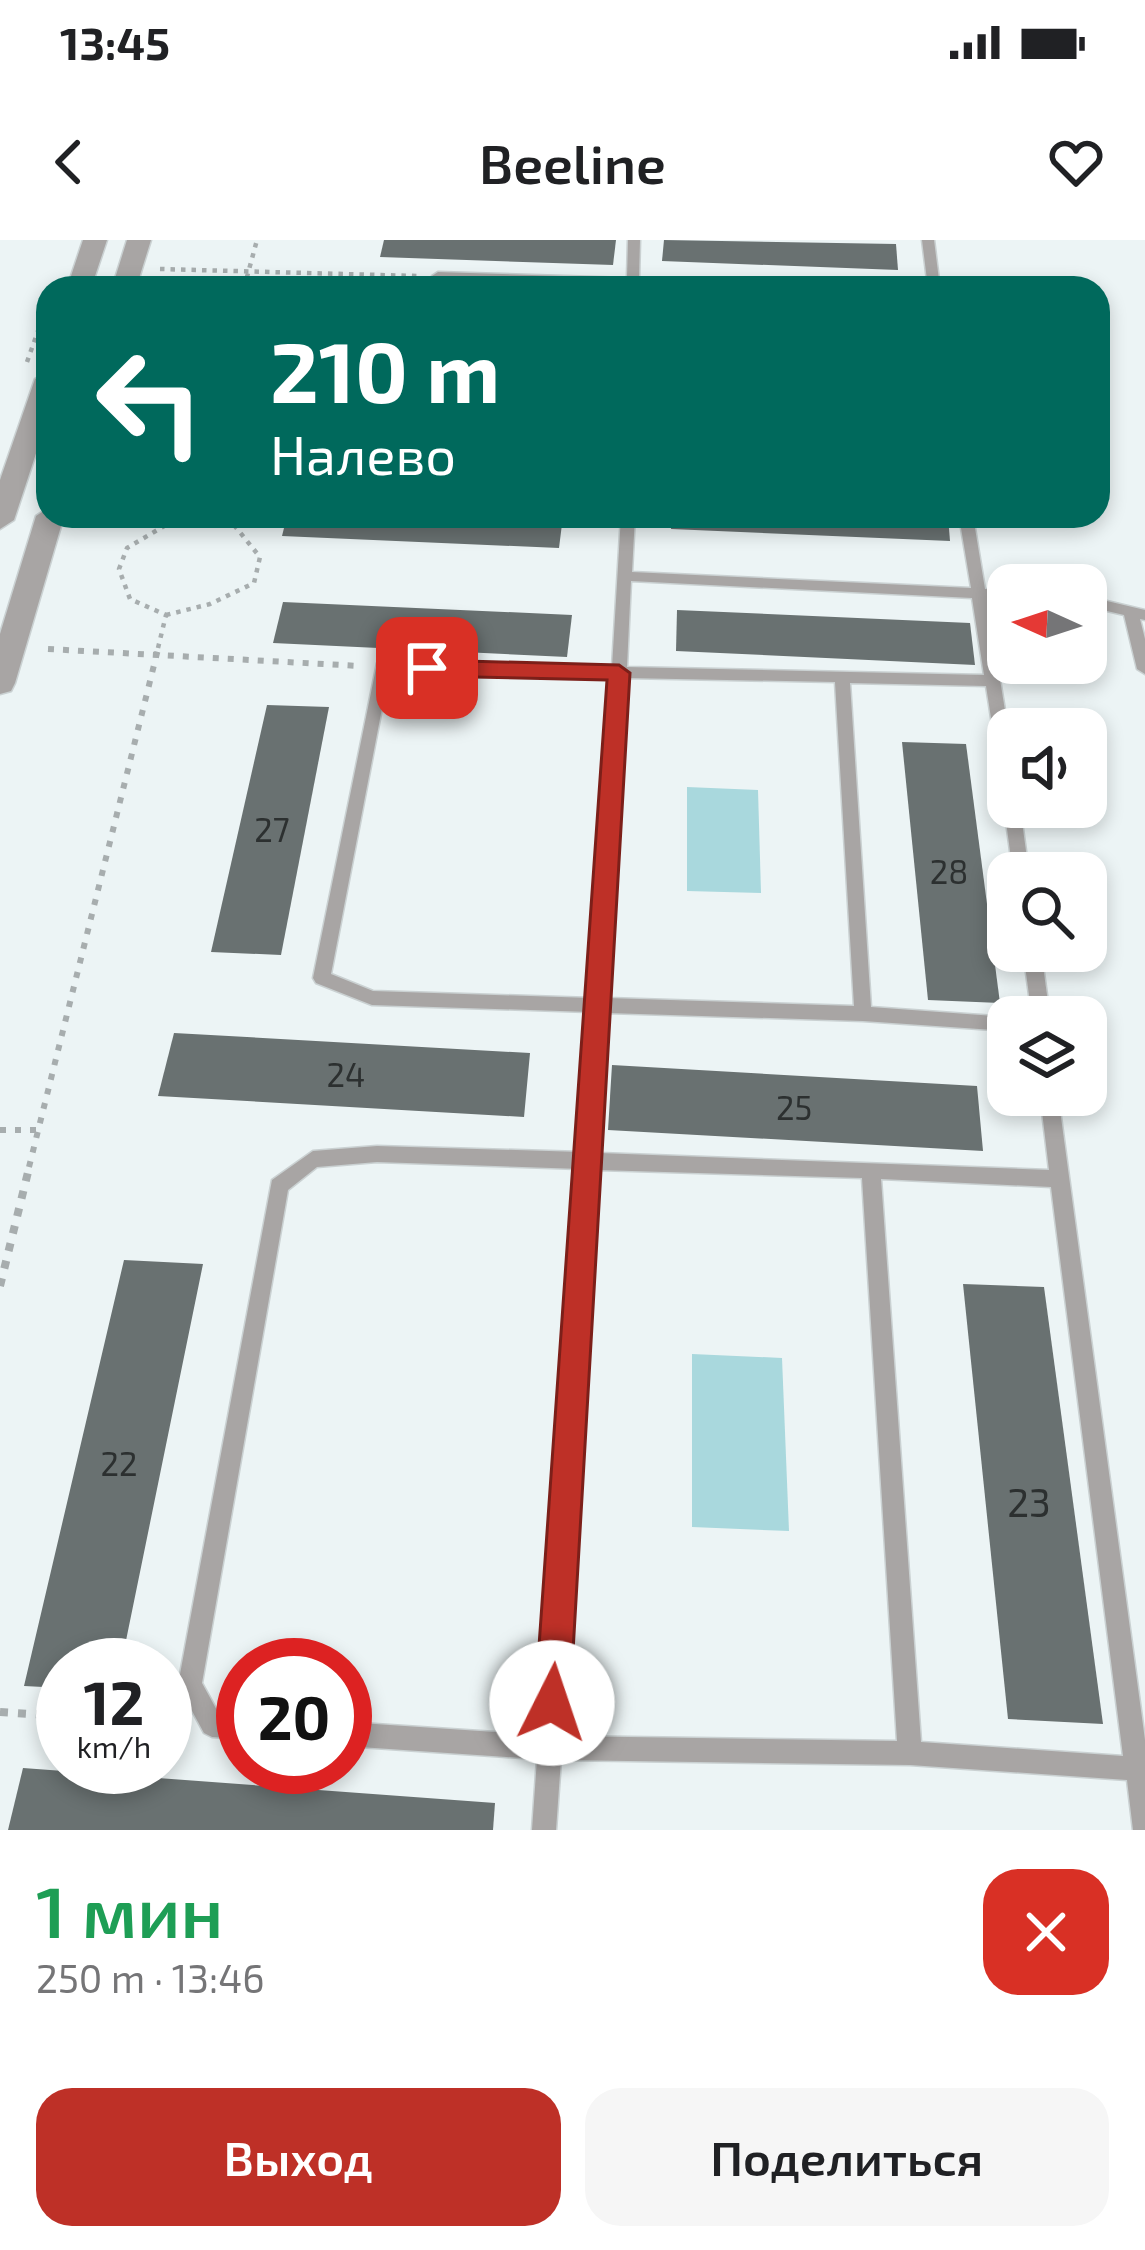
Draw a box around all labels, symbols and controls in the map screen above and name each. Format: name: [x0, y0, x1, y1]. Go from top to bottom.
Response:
text: 13:45: [60, 15, 170, 69]
icon: back: [36, 129, 102, 195]
icon: heart: [1043, 129, 1109, 195]
text: Beeline: [479, 130, 666, 195]
text: 210 m: [270, 319, 500, 420]
icon: left: [72, 324, 228, 480]
text: Налево: [270, 421, 456, 486]
north arrow: [987, 564, 1107, 684]
map controls: [987, 564, 1107, 1116]
pin: [376, 617, 478, 719]
icon: arrive: [394, 635, 460, 701]
button: sound: [987, 708, 1107, 828]
house number: 27: [254, 809, 290, 849]
house number: 28: [930, 851, 968, 891]
button: search: [987, 852, 1107, 972]
button: layers: [987, 996, 1107, 1116]
house number: 24: [327, 1054, 365, 1094]
house number: 25: [776, 1087, 812, 1127]
house number: 22: [100, 1443, 138, 1483]
house number: 23: [1007, 1478, 1051, 1525]
speed limit sign: 20: [216, 1638, 372, 1794]
position arrow: [489, 1640, 615, 1766]
text: 12: [84, 1665, 144, 1737]
text: km/h: [77, 1728, 151, 1764]
text: 1 мин: [36, 1866, 223, 1952]
button: close: [983, 1869, 1109, 1995]
text: 250 m · 13:46: [36, 1954, 265, 2001]
button: Выход: [36, 2088, 561, 2226]
button: Поделиться: [585, 2088, 1109, 2226]

